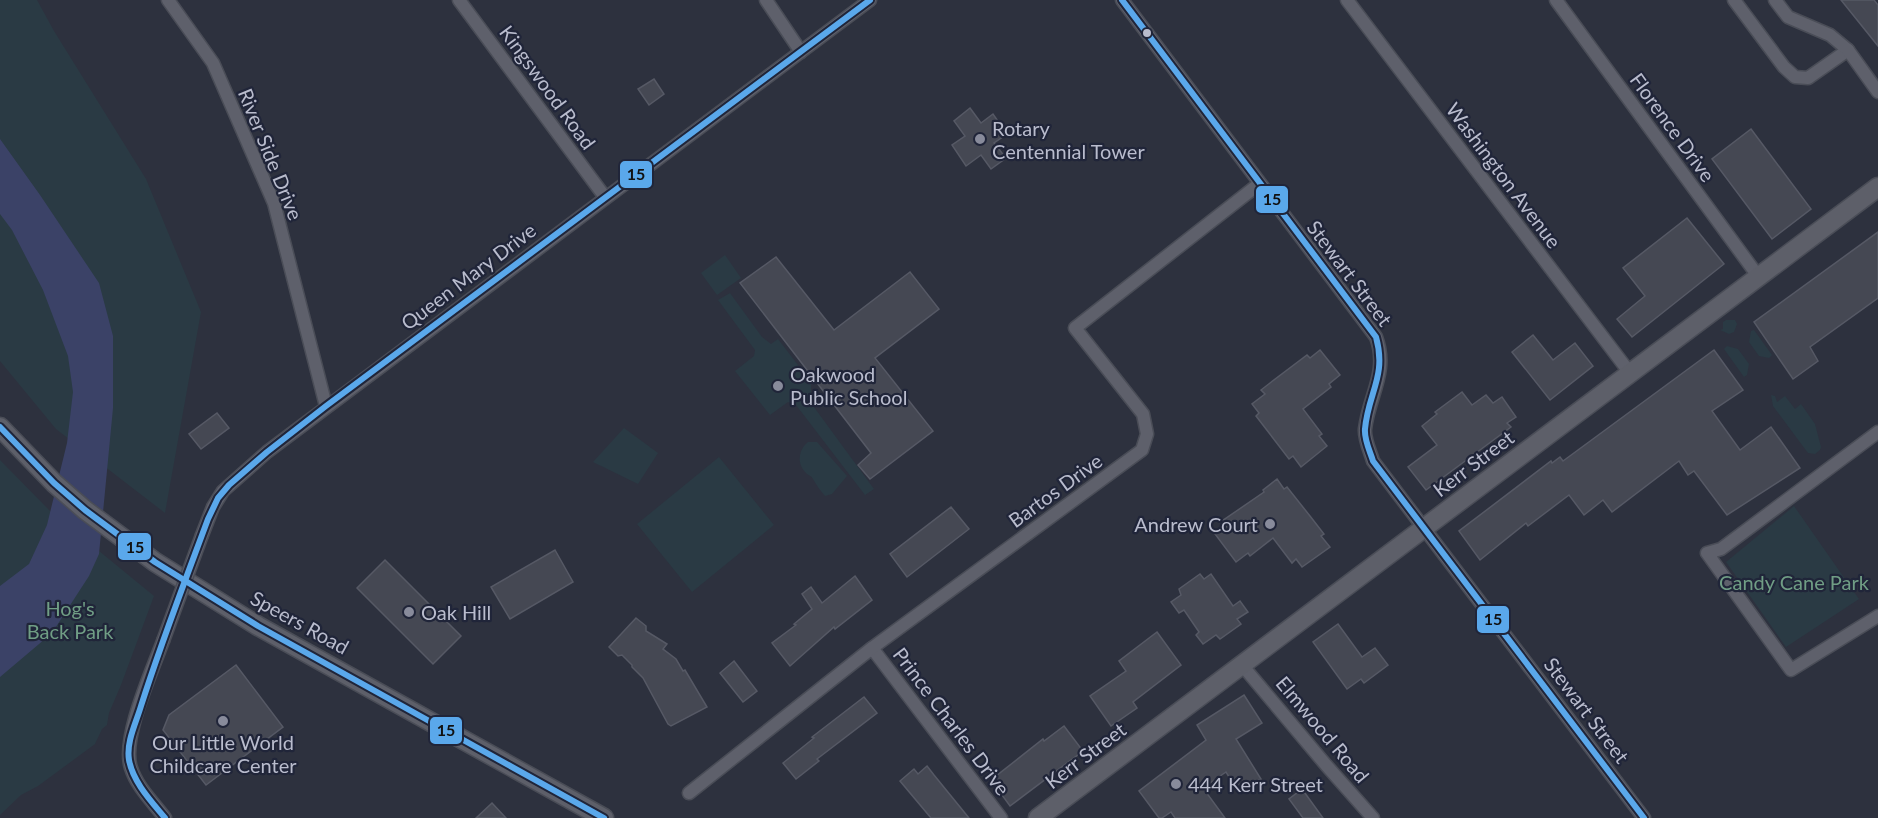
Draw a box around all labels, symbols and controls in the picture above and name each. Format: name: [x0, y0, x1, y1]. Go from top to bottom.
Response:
street label: Kingswood Road: [495, 20, 601, 154]
unlabelled marker: [1141, 27, 1153, 39]
street label: Florence Drive: [1626, 68, 1720, 186]
street label: River Side Drive: [234, 85, 308, 223]
street label: Washington Avenue: [1441, 98, 1567, 252]
place label: Rotary Centennial Tower: [992, 116, 1145, 163]
marker: Rotary Centennial Tower: [973, 132, 987, 146]
line badge: 15: [619, 160, 653, 189]
text: 15: [627, 164, 645, 183]
line badge: 15: [1255, 185, 1289, 214]
text: 15: [1263, 189, 1281, 208]
street label: Stewart Street: [1303, 216, 1397, 330]
street label: Queen Mary Drive: [396, 218, 540, 334]
place label: Oakwood Public School: [790, 362, 907, 409]
marker: Oakwood Public School: [771, 379, 785, 393]
street label: Kerr Street: [1428, 425, 1518, 501]
street label: Bartos Drive: [1003, 448, 1107, 532]
place label: Andrew Court: [1134, 512, 1258, 536]
marker: Andrew Court: [1263, 517, 1277, 531]
line badge: 15: [117, 532, 152, 561]
text: 15: [126, 537, 144, 556]
park label: Candy Cane Park: [1719, 570, 1870, 594]
street label: Speers Road: [247, 585, 353, 659]
park label: Hog's Back Park: [27, 596, 114, 643]
place label: Oak Hill: [421, 600, 491, 624]
marker: Oak Hill: [402, 605, 416, 619]
line badge: 15: [1476, 605, 1510, 634]
text: 15: [1484, 609, 1502, 628]
street label: Prince Charles Drive: [889, 642, 1015, 800]
street label: Stewart Street: [1540, 653, 1634, 767]
street label: Elmwood Road: [1272, 671, 1374, 787]
marker: Our Little World Childcare Center: [216, 714, 230, 728]
line badge: 15: [429, 716, 463, 745]
street label: Kerr Street: [1040, 717, 1130, 793]
text: 15: [437, 720, 455, 739]
place label: Our Little World Childcare Center: [150, 730, 297, 777]
place label: 444 Kerr Street: [1188, 772, 1323, 796]
marker: 444 Kerr Street: [1169, 777, 1183, 791]

